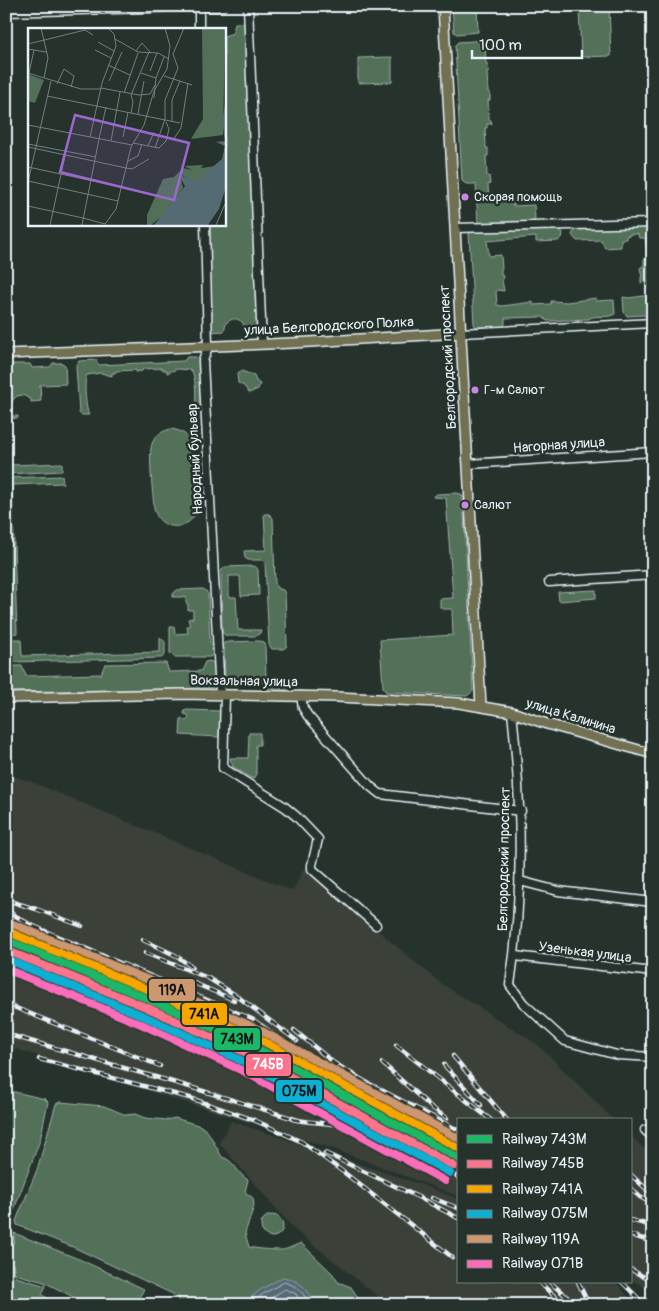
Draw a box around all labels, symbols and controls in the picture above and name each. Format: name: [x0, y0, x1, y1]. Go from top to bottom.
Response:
inset map: [28, 28, 225, 225]
scale bar: [472, 28, 582, 60]
text: 100 m: [479, 36, 522, 55]
place label: Скорая помощь: [474, 189, 562, 205]
marker: Скорая помощь: [460, 192, 470, 202]
street label: Белгородский проспект: [436, 284, 460, 430]
street label: улица Белгородского Полка: [243, 313, 414, 339]
place label: Г-м Салют: [484, 382, 545, 398]
marker: Г-м Салют: [470, 385, 480, 395]
street label: Народный бульвар: [184, 403, 206, 515]
street label: Нагорная улица: [512, 433, 606, 457]
place label: Салют: [474, 497, 512, 513]
marker: Салют: [460, 500, 470, 510]
street label: Вокзальная улица: [190, 672, 298, 690]
street label: улица Калинина: [523, 694, 618, 738]
street label: Белгородский проспект: [494, 787, 514, 931]
street label: Узенькая улица: [537, 938, 633, 966]
line badge: 119А: [148, 978, 196, 1002]
text: 119А: [158, 982, 186, 999]
line badge: 741А: [181, 1002, 228, 1026]
text: 741А: [189, 1006, 219, 1023]
line badge: 743М: [213, 1027, 261, 1051]
text: 743М: [220, 1031, 254, 1048]
line badge: 745В: [245, 1053, 292, 1077]
text: 745В: [252, 1056, 284, 1073]
line badge: 075М: [275, 1079, 323, 1103]
text: 075М: [282, 1083, 316, 1100]
legend: [457, 1118, 632, 1284]
text: Railway 743М: [502, 1130, 587, 1149]
text: Railway 745В: [502, 1154, 584, 1173]
text: Railway 741А: [502, 1180, 583, 1199]
text: Railway 075М: [502, 1204, 588, 1223]
text: Railway 119А: [502, 1230, 580, 1249]
text: Railway 071В: [502, 1254, 583, 1273]

